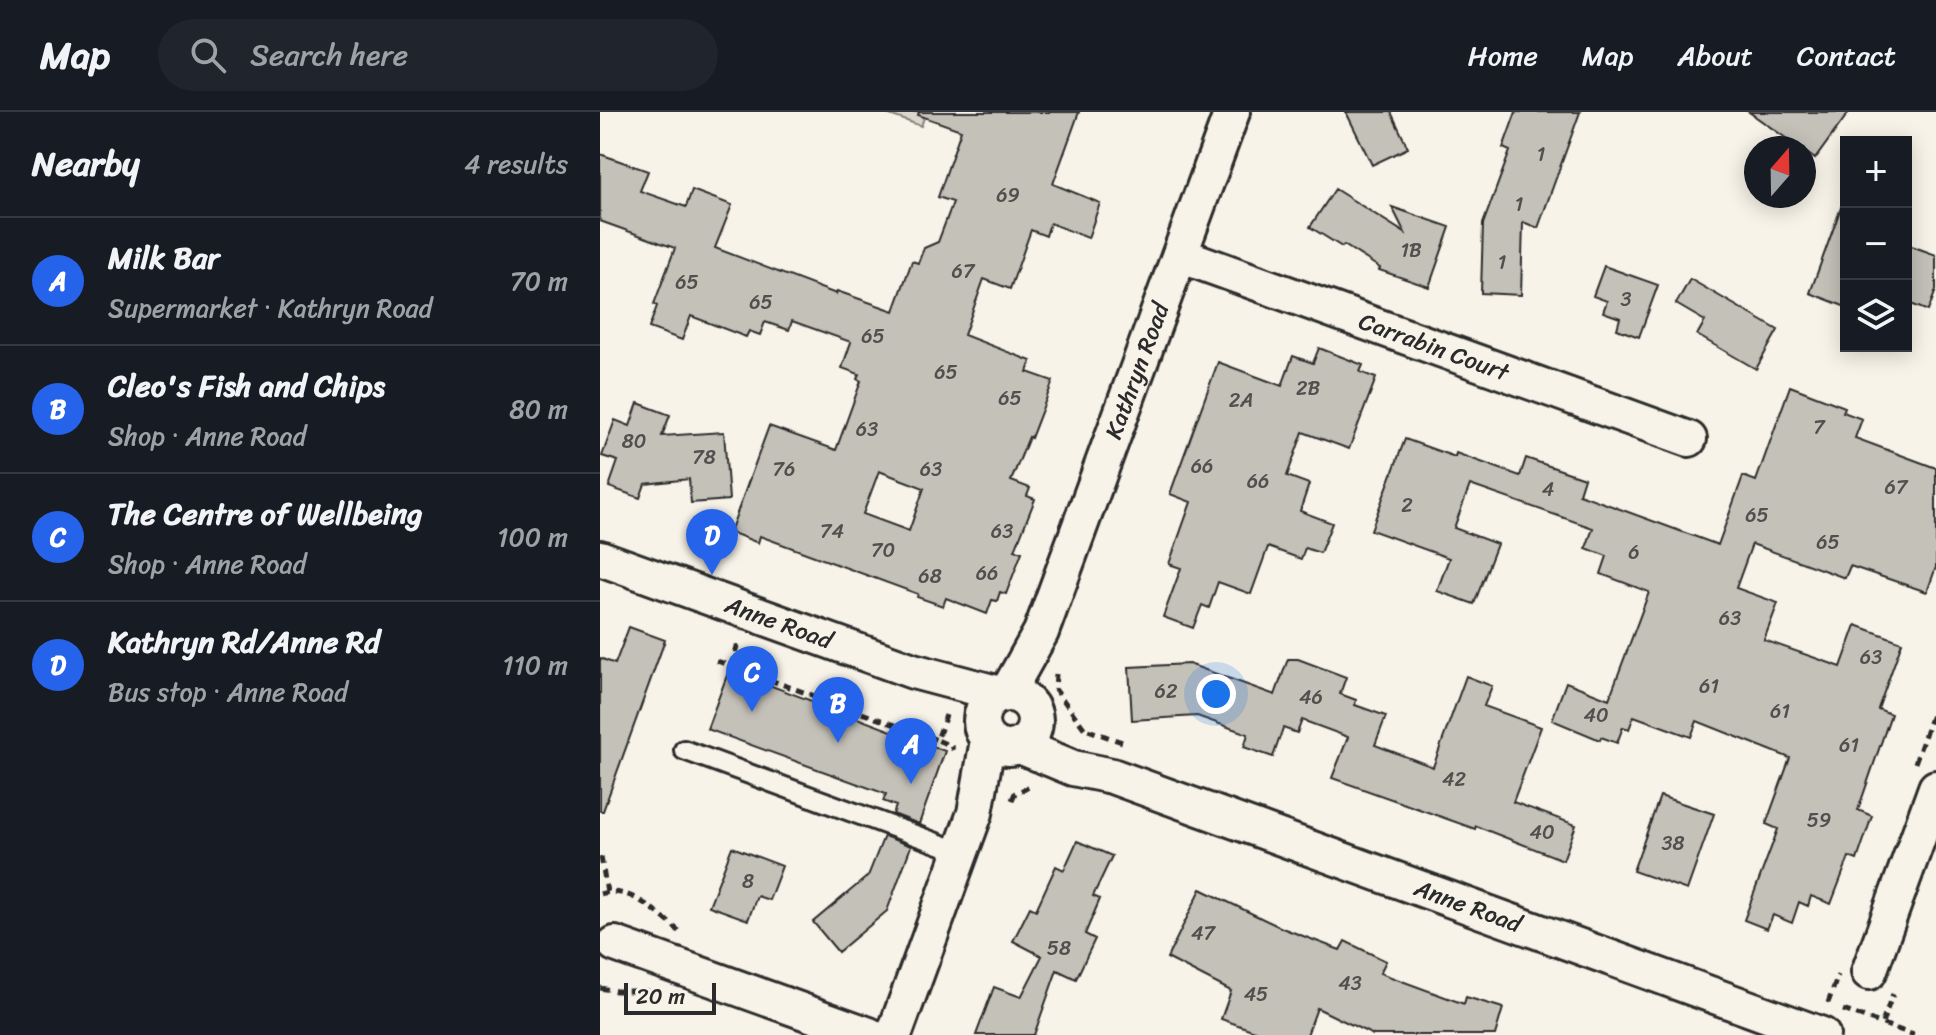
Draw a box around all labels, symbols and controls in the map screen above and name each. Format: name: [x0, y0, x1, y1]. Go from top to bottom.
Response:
search box: [158, 19, 718, 91]
text: Map: [40, 22, 110, 89]
text: Search here: [250, 28, 408, 82]
text: Home: [1468, 31, 1538, 80]
text: Map: [1582, 31, 1633, 80]
text: About: [1677, 31, 1753, 80]
text: Contact: [1797, 31, 1896, 80]
icon: search: [186, 33, 230, 77]
text: Nearby: [32, 134, 140, 194]
north arrow: [1744, 136, 1816, 208]
map controls: [1840, 136, 1912, 352]
button: +: [1840, 136, 1912, 208]
house number: 1: [1537, 137, 1545, 172]
text: 4 results: [464, 141, 568, 187]
house number: 69: [996, 178, 1020, 213]
house number: 1: [1515, 187, 1523, 222]
button: −: [1840, 208, 1912, 280]
text: Milk Bar: [108, 231, 220, 285]
house number: 1B: [1400, 233, 1422, 268]
house number: 1: [1498, 245, 1506, 280]
house number: 67: [952, 254, 976, 289]
text: A: [49, 258, 67, 304]
text: 70 m: [510, 258, 568, 304]
house number: 65: [675, 265, 699, 300]
button: layers: [1840, 280, 1912, 352]
house number: 3: [1621, 282, 1632, 317]
text: Supermarket · Kathryn Road: [108, 285, 432, 331]
house number: 65: [749, 285, 773, 320]
street label: Kathryn Road: [1093, 295, 1182, 445]
street label: Carrabin Court: [1353, 300, 1516, 394]
house number: 65: [861, 319, 885, 354]
house number: 65: [934, 355, 958, 390]
text: Cleo's Fish and Chips: [108, 359, 385, 413]
house number: 2B: [1296, 371, 1320, 406]
house number: 65: [998, 381, 1022, 416]
house number: 2A: [1229, 383, 1253, 418]
text: B: [50, 386, 66, 432]
text: 80 m: [509, 386, 568, 432]
house number: 7: [1813, 410, 1826, 445]
house number: 63: [856, 412, 878, 447]
text: Shop · Anne Road: [108, 413, 306, 459]
house number: 80: [622, 424, 646, 459]
house number: 78: [692, 440, 716, 475]
house number: 66: [1191, 449, 1213, 484]
house number: 76: [773, 452, 795, 487]
house number: 63: [920, 452, 942, 487]
house number: 66: [1247, 464, 1269, 499]
house number: 67: [1885, 470, 1909, 505]
house number: 4: [1542, 472, 1554, 507]
text: The Centre of Wellbeing: [108, 487, 423, 541]
house number: 2: [1401, 488, 1413, 523]
house number: 65: [1745, 498, 1769, 533]
pin: D: [686, 509, 738, 575]
text: C: [50, 514, 66, 560]
text: 100 m: [497, 514, 568, 560]
house number: 74: [820, 514, 844, 549]
house number: 63: [991, 514, 1013, 549]
house number: 65: [1816, 525, 1840, 560]
house number: 70: [871, 533, 895, 568]
house number: 6: [1628, 535, 1640, 570]
text: Shop · Anne Road: [108, 541, 306, 587]
house number: 66: [976, 556, 998, 591]
house number: 68: [918, 559, 942, 594]
street label: Anne Road: [718, 583, 840, 662]
house number: 63: [1719, 601, 1741, 636]
text: Kathryn Rd/Anne Rd: [108, 615, 380, 669]
house number: 63: [1860, 640, 1882, 675]
text: D: [50, 642, 66, 688]
text: 110 m: [503, 642, 568, 688]
pin: C: [726, 646, 778, 712]
text: Bus stop · Anne Road: [108, 669, 348, 715]
house number: 61: [1699, 669, 1719, 704]
house number: 62: [1155, 674, 1178, 709]
your location: [1196, 674, 1236, 714]
pin: B: [812, 677, 864, 743]
house number: 46: [1299, 680, 1323, 715]
house number: 61: [1770, 694, 1790, 729]
house number: 40: [1583, 698, 1609, 733]
pin: A: [885, 718, 937, 784]
house number: 61: [1839, 728, 1859, 763]
house number: 42: [1442, 762, 1466, 797]
house number: 59: [1807, 803, 1831, 838]
house number: 40: [1529, 815, 1555, 850]
house number: 38: [1661, 826, 1685, 861]
house number: 8: [742, 864, 754, 899]
street label: Anne Road: [1407, 867, 1529, 945]
house number: 47: [1191, 916, 1217, 951]
house number: 58: [1047, 931, 1071, 966]
house number: 43: [1338, 966, 1362, 1001]
text: 20 m: [636, 977, 685, 1016]
house number: 45: [1244, 977, 1268, 1012]
scale bar: [624, 979, 716, 1015]

